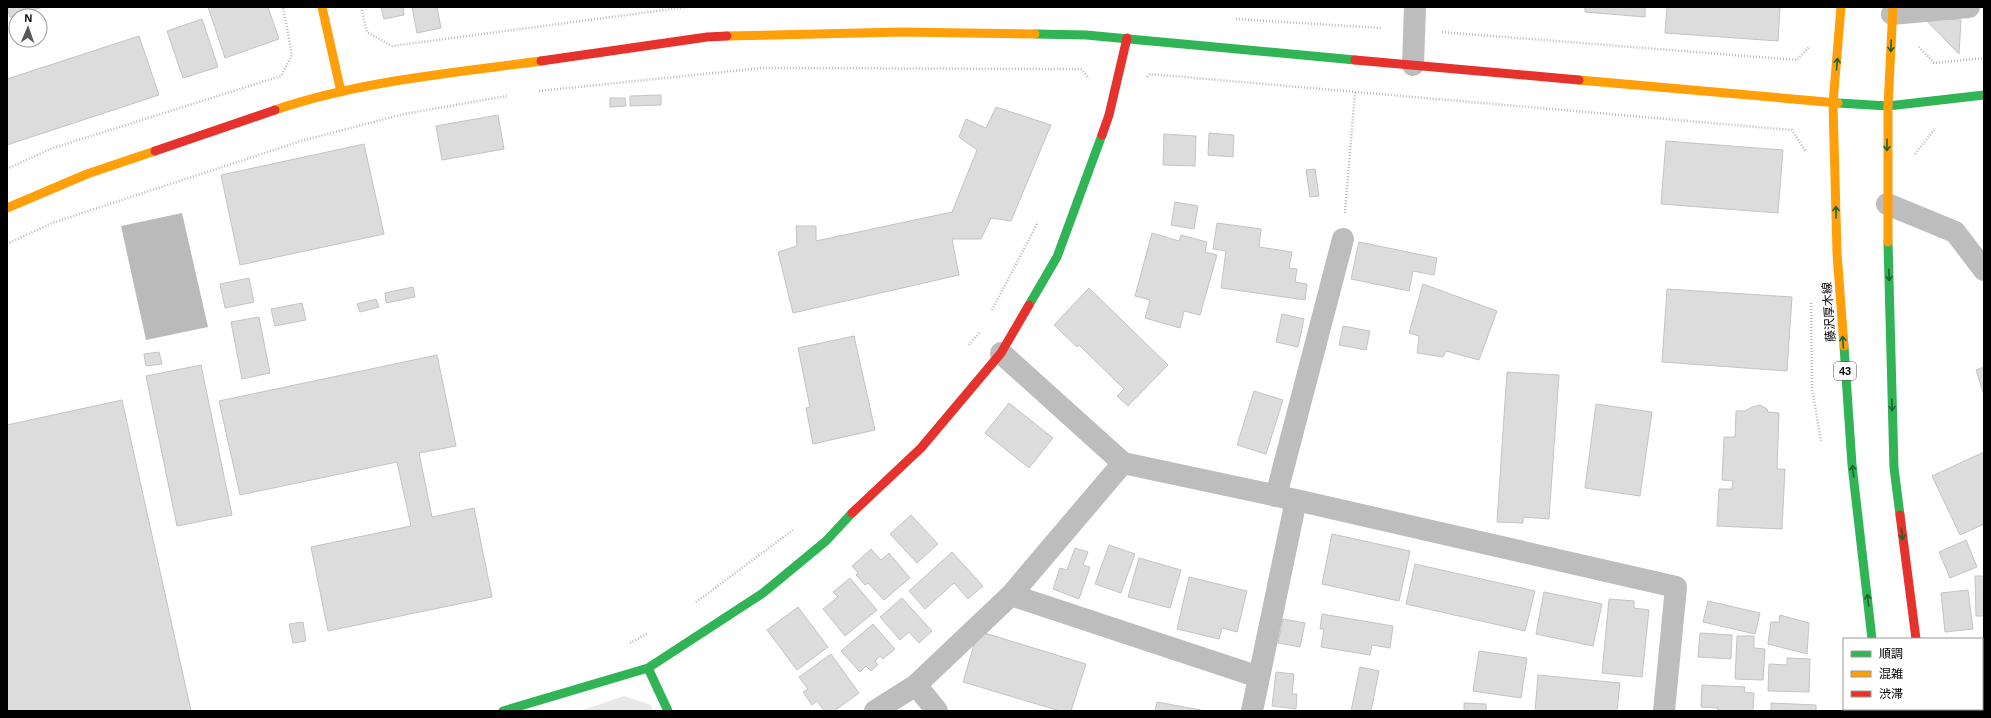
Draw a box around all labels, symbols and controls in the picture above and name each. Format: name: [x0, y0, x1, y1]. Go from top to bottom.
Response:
north arrow: [8, 8, 48, 48]
text: N: [24, 12, 33, 24]
one-way arrow: [1887, 39, 1894, 52]
one-way arrow: [1833, 58, 1840, 71]
one-way arrow: [1884, 138, 1891, 151]
one-way arrow: [1832, 206, 1840, 219]
one-way arrow: [1885, 268, 1893, 281]
street label: 藤沢厚木線: [1820, 282, 1838, 342]
one-way arrow: [1840, 335, 1847, 348]
road number: 43: [1834, 362, 1856, 380]
one-way arrow: [1888, 398, 1896, 411]
one-way arrow: [1849, 465, 1856, 478]
one-way arrow: [1898, 527, 1906, 540]
one-way arrow: [1864, 594, 1872, 607]
legend: [1843, 638, 1983, 710]
text: 順調: [1879, 647, 1903, 661]
text: 混雑: [1879, 667, 1903, 681]
text: 渋滞: [1879, 687, 1903, 701]

